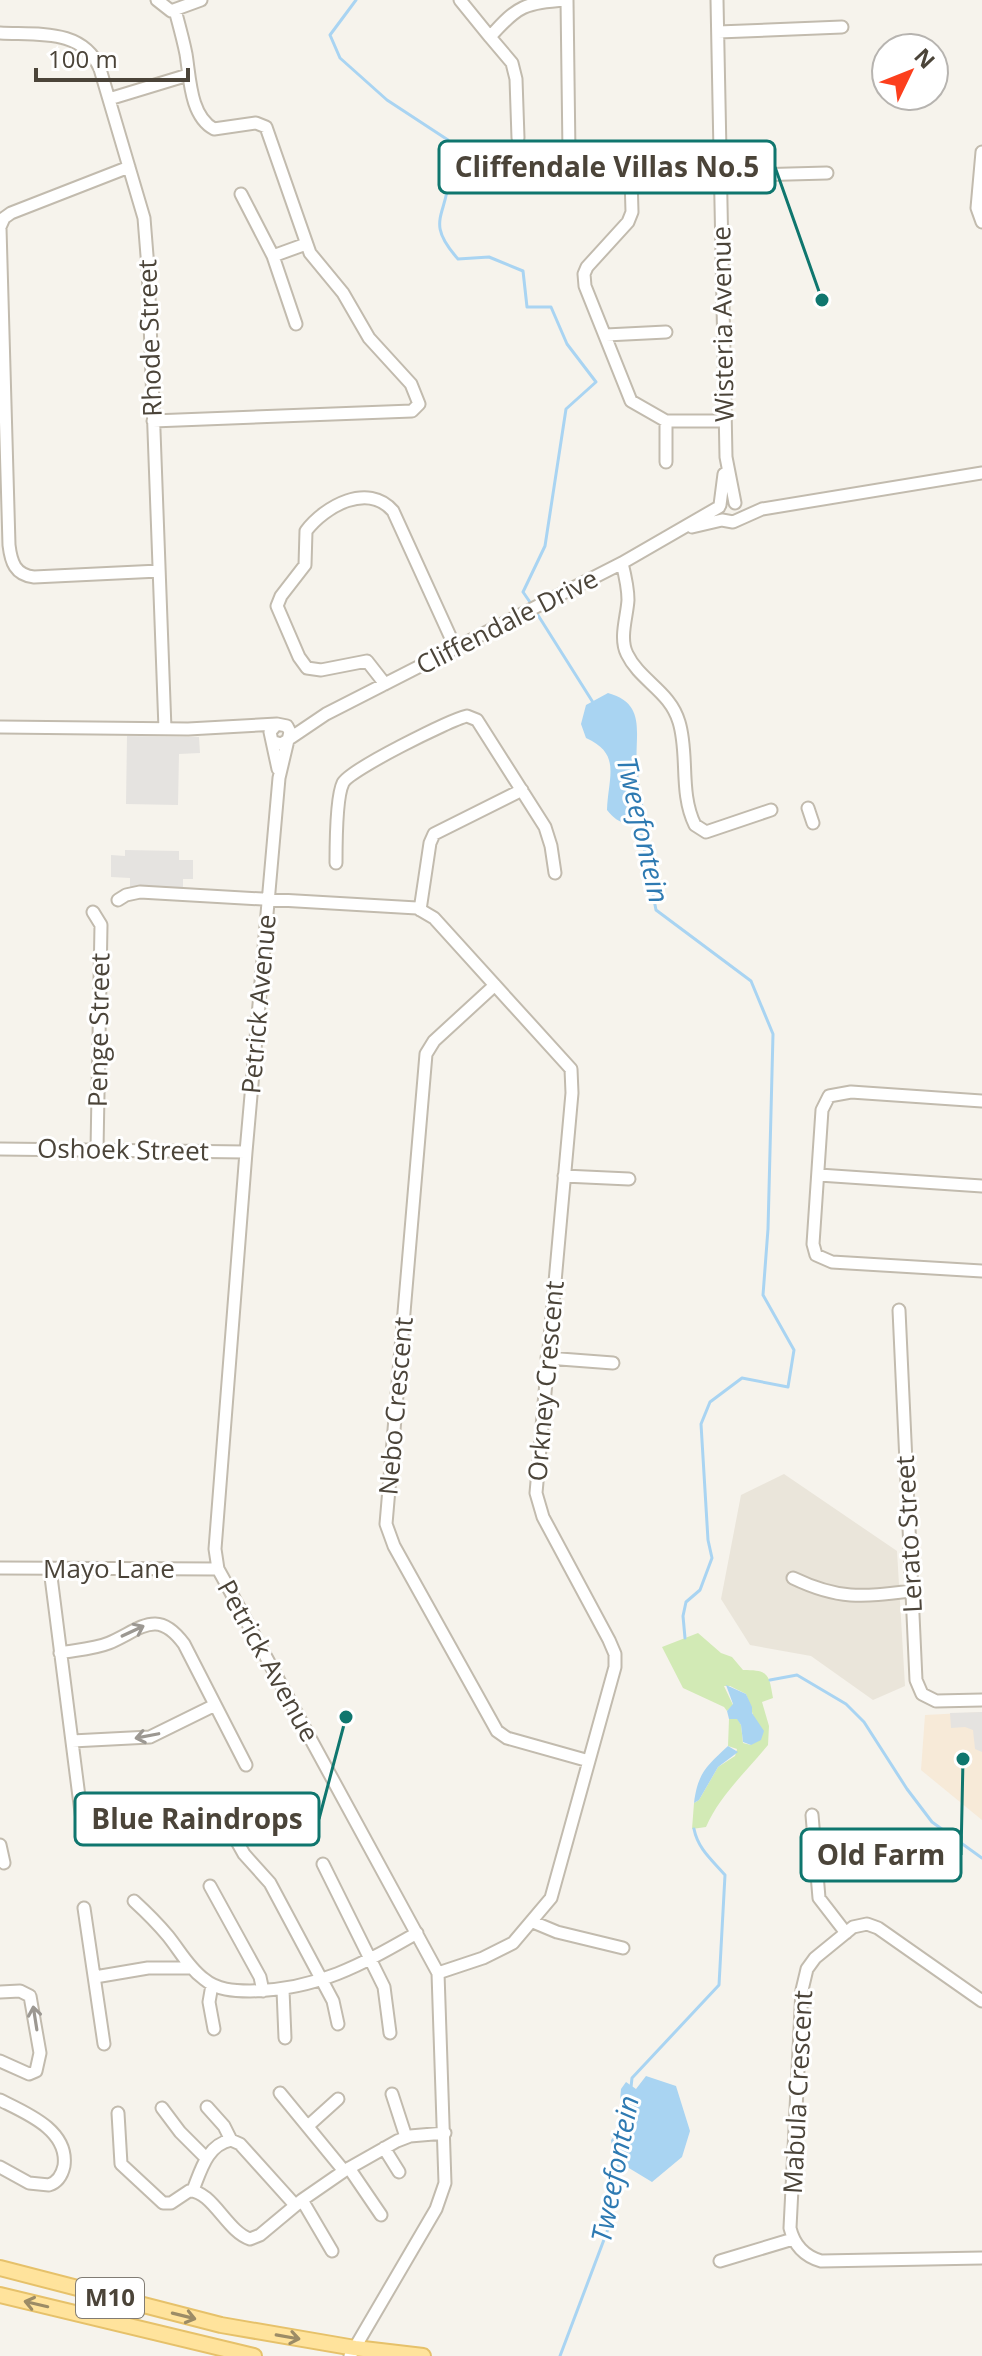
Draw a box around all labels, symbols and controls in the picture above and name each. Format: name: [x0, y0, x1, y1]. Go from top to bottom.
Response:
scale bar: [36, 32, 188, 82]
north arrow: [870, 32, 950, 112]
text: N: [908, 41, 942, 74]
text: 100 m: [48, 42, 118, 75]
callout: Cliffendale Villas No.5: [439, 141, 775, 193]
text: Cliffendale Villas No.5: [455, 147, 759, 185]
street label: Wisteria Avenue: [702, 226, 742, 422]
street label: Rhode Street: [128, 259, 170, 417]
street label: Cliffendale Drive: [410, 560, 604, 682]
water label: Tweefontein: [609, 753, 679, 907]
street label: Petrick Avenue: [232, 913, 284, 1095]
street label: Penge Street: [79, 953, 117, 1107]
street label: Oshoek Street: [37, 1130, 209, 1168]
street label: Orkney Crescent: [518, 1279, 572, 1483]
street label: Nebo Crescent: [369, 1315, 421, 1497]
street label: Lerato Street: [886, 1454, 930, 1614]
street label: Mayo Lane: [43, 1550, 175, 1586]
street label: Petrick Avenue: [209, 1573, 328, 1748]
one-way arrow: [121, 1623, 145, 1638]
one-way arrow: [135, 1729, 160, 1744]
callout: Blue Raindrops: [75, 1793, 319, 1845]
text: Blue Raindrops: [91, 1799, 303, 1837]
callout: Old Farm: [801, 1829, 961, 1881]
text: Old Farm: [817, 1835, 945, 1873]
street label: Mabula Crescent: [774, 1989, 820, 2195]
one-way arrow: [27, 2006, 42, 2031]
water label: Tweefontein: [581, 2092, 647, 2246]
road number: M10: [76, 2278, 144, 2318]
one-way arrow: [24, 2296, 49, 2311]
one-way arrow: [171, 2309, 196, 2324]
one-way arrow: [275, 2330, 300, 2345]

